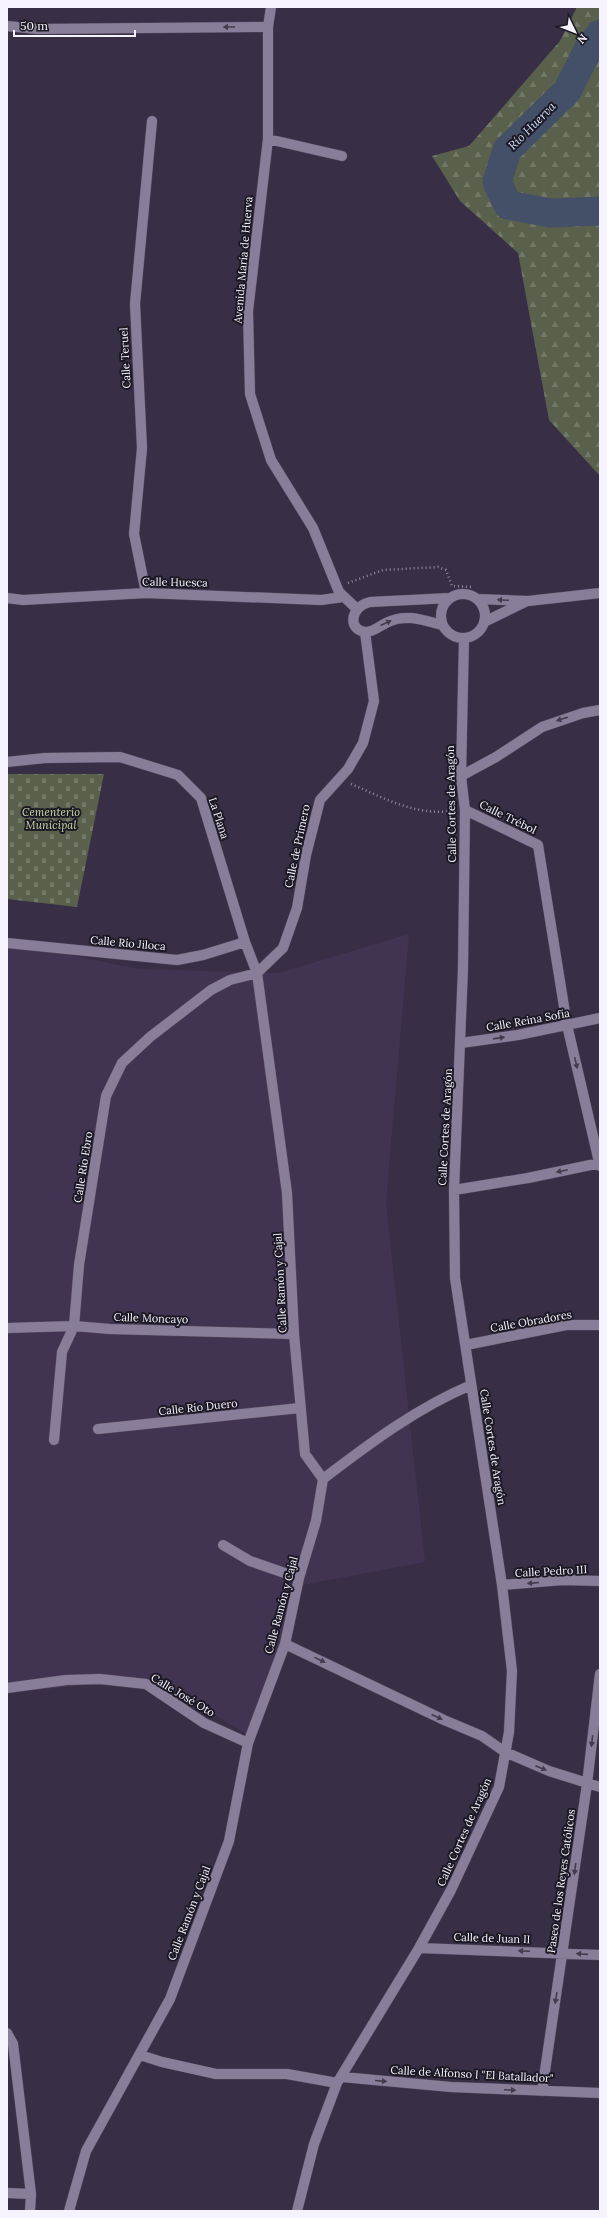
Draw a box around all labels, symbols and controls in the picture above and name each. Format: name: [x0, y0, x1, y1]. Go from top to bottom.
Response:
scale bar: [14, 12, 135, 38]
north arrow: [555, 12, 595, 52]
text: 50 m: [20, 18, 48, 33]
one-way arrow: [222, 24, 235, 30]
text: N: [574, 31, 590, 47]
water label: Río Huerva: [505, 98, 559, 153]
street label: Avenida María de Huerva: [230, 196, 256, 325]
street label: Calle Teruel: [116, 327, 134, 389]
street label: Calle Huesca: [142, 574, 208, 590]
one-way arrow: [497, 596, 509, 603]
one-way arrow: [380, 620, 392, 626]
one-way arrow: [556, 716, 568, 722]
street label: Calle Cortes de Aragón: [443, 745, 459, 863]
street label: La Plana: [206, 795, 232, 841]
street label: Calle Trébol: [477, 797, 539, 837]
street label: Calle de Primero: [281, 803, 313, 889]
park label: Cementerio Municipal: [22, 805, 80, 832]
street label: Calle Río Jiloca: [90, 933, 167, 953]
street label: Calle Reina Sofía: [485, 1006, 571, 1034]
one-way arrow: [493, 1035, 506, 1041]
one-way arrow: [573, 1058, 579, 1070]
street label: Calle Cortes de Aragón: [435, 1068, 455, 1186]
street label: Calle Río Ebro: [70, 1130, 96, 1204]
one-way arrow: [556, 1168, 568, 1174]
street label: Calle Ramón y Cajal: [270, 1233, 290, 1333]
street label: Calle Obradores: [489, 1307, 573, 1335]
street label: Calle Moncayo: [113, 1310, 189, 1326]
street label: Calle Cortes de Aragón: [477, 1388, 509, 1506]
street label: Calle Río Duero: [158, 1396, 238, 1418]
street label: Calle Ramón y Cajal: [261, 1555, 301, 1655]
street label: Calle Pedro III: [515, 1562, 588, 1580]
one-way arrow: [527, 1579, 539, 1586]
one-way arrow: [315, 1657, 326, 1663]
street label: Calle José Oto: [149, 1670, 217, 1720]
one-way arrow: [432, 1714, 443, 1720]
one-way arrow: [589, 1735, 595, 1747]
one-way arrow: [535, 1765, 547, 1771]
street label: Calle Cortes de Aragón: [434, 1775, 494, 1888]
street label: Paseo de los Reyes Católicos: [544, 1808, 578, 1954]
one-way arrow: [572, 1863, 578, 1875]
street label: Calle Ramón y Cajal: [165, 1864, 213, 1962]
street label: Calle de Juan II: [453, 1930, 531, 1946]
one-way arrow: [517, 1948, 530, 1954]
one-way arrow: [576, 1950, 588, 1957]
one-way arrow: [553, 1992, 559, 2004]
street label: Calle de Alfonso I "El Batallador": [390, 2063, 554, 2085]
one-way arrow: [375, 2078, 387, 2084]
one-way arrow: [504, 2087, 517, 2093]

